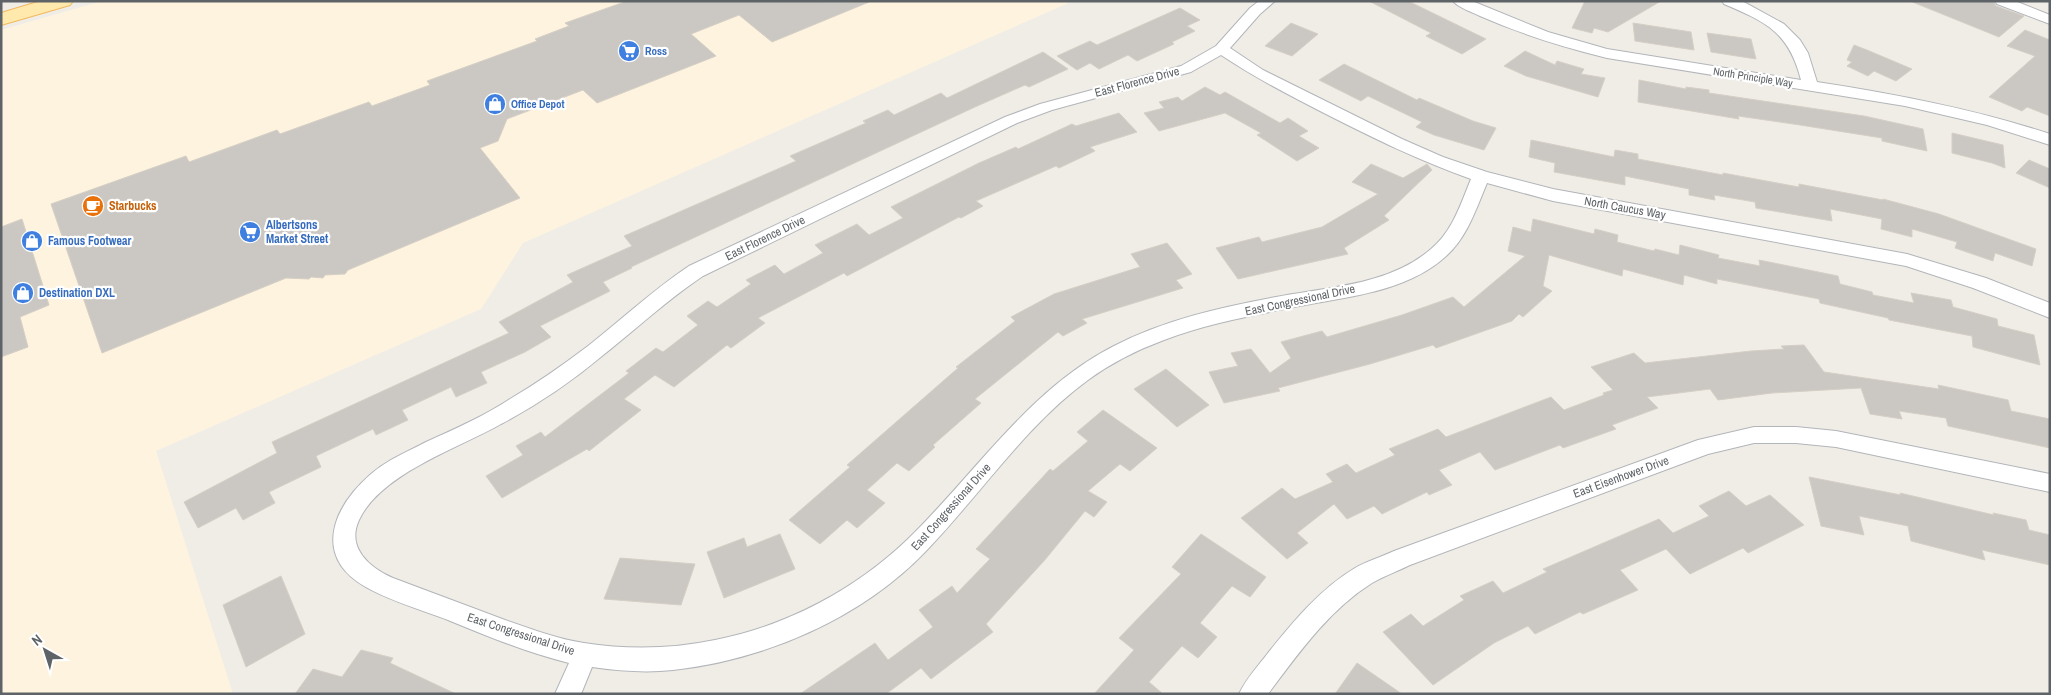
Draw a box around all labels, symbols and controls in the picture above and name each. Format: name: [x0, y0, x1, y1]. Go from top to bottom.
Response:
supermarket icon: Ross: [617, 39, 641, 63]
place label: Ross: [645, 44, 667, 58]
street label: East Florence Drive: [1093, 63, 1181, 101]
street label: North Principle Way: [1712, 64, 1794, 90]
shop icon: Office Depot: [483, 92, 507, 116]
place label: Office Depot: [511, 97, 565, 111]
street label: North Caucus Way: [1583, 193, 1667, 223]
cafe icon: Starbucks: [81, 194, 105, 218]
place label: Starbucks: [109, 198, 157, 214]
street label: East Florence Drive: [722, 212, 808, 264]
place label: Albertsons Market Street: [266, 217, 329, 247]
supermarket icon: Albertsons Market Street: [238, 220, 262, 244]
shop icon: Famous Footwear: [20, 229, 44, 253]
place label: Famous Footwear: [48, 233, 131, 249]
shop icon: Destination DXL: [11, 281, 35, 305]
street label: East Congressional Drive: [1243, 281, 1357, 319]
place label: Destination DXL: [39, 285, 115, 301]
street label: East Eisenhower Drive: [1571, 452, 1671, 502]
street label: East Congressional Drive: [908, 460, 994, 554]
street label: East Congressional Drive: [465, 609, 577, 659]
north arrow: [20, 625, 70, 675]
text: N: [28, 630, 46, 650]

